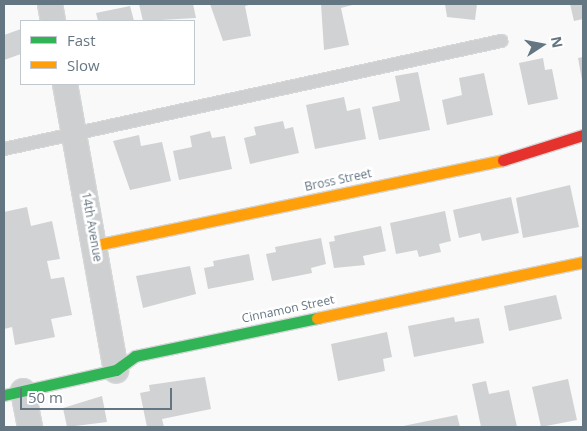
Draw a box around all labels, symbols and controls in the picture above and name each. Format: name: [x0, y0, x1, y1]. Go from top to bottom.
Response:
legend: [20, 20, 195, 85]
north arrow: [517, 20, 567, 70]
text: Fast: [67, 30, 96, 50]
text: N: [547, 35, 568, 49]
text: Slow: [67, 55, 100, 75]
street label: Bross Street: [303, 166, 373, 194]
street label: 14th Avenue: [79, 191, 105, 263]
street label: Cinnamon Street: [240, 292, 336, 326]
scale bar: [22, 378, 175, 410]
text: 50 m: [28, 387, 63, 407]

